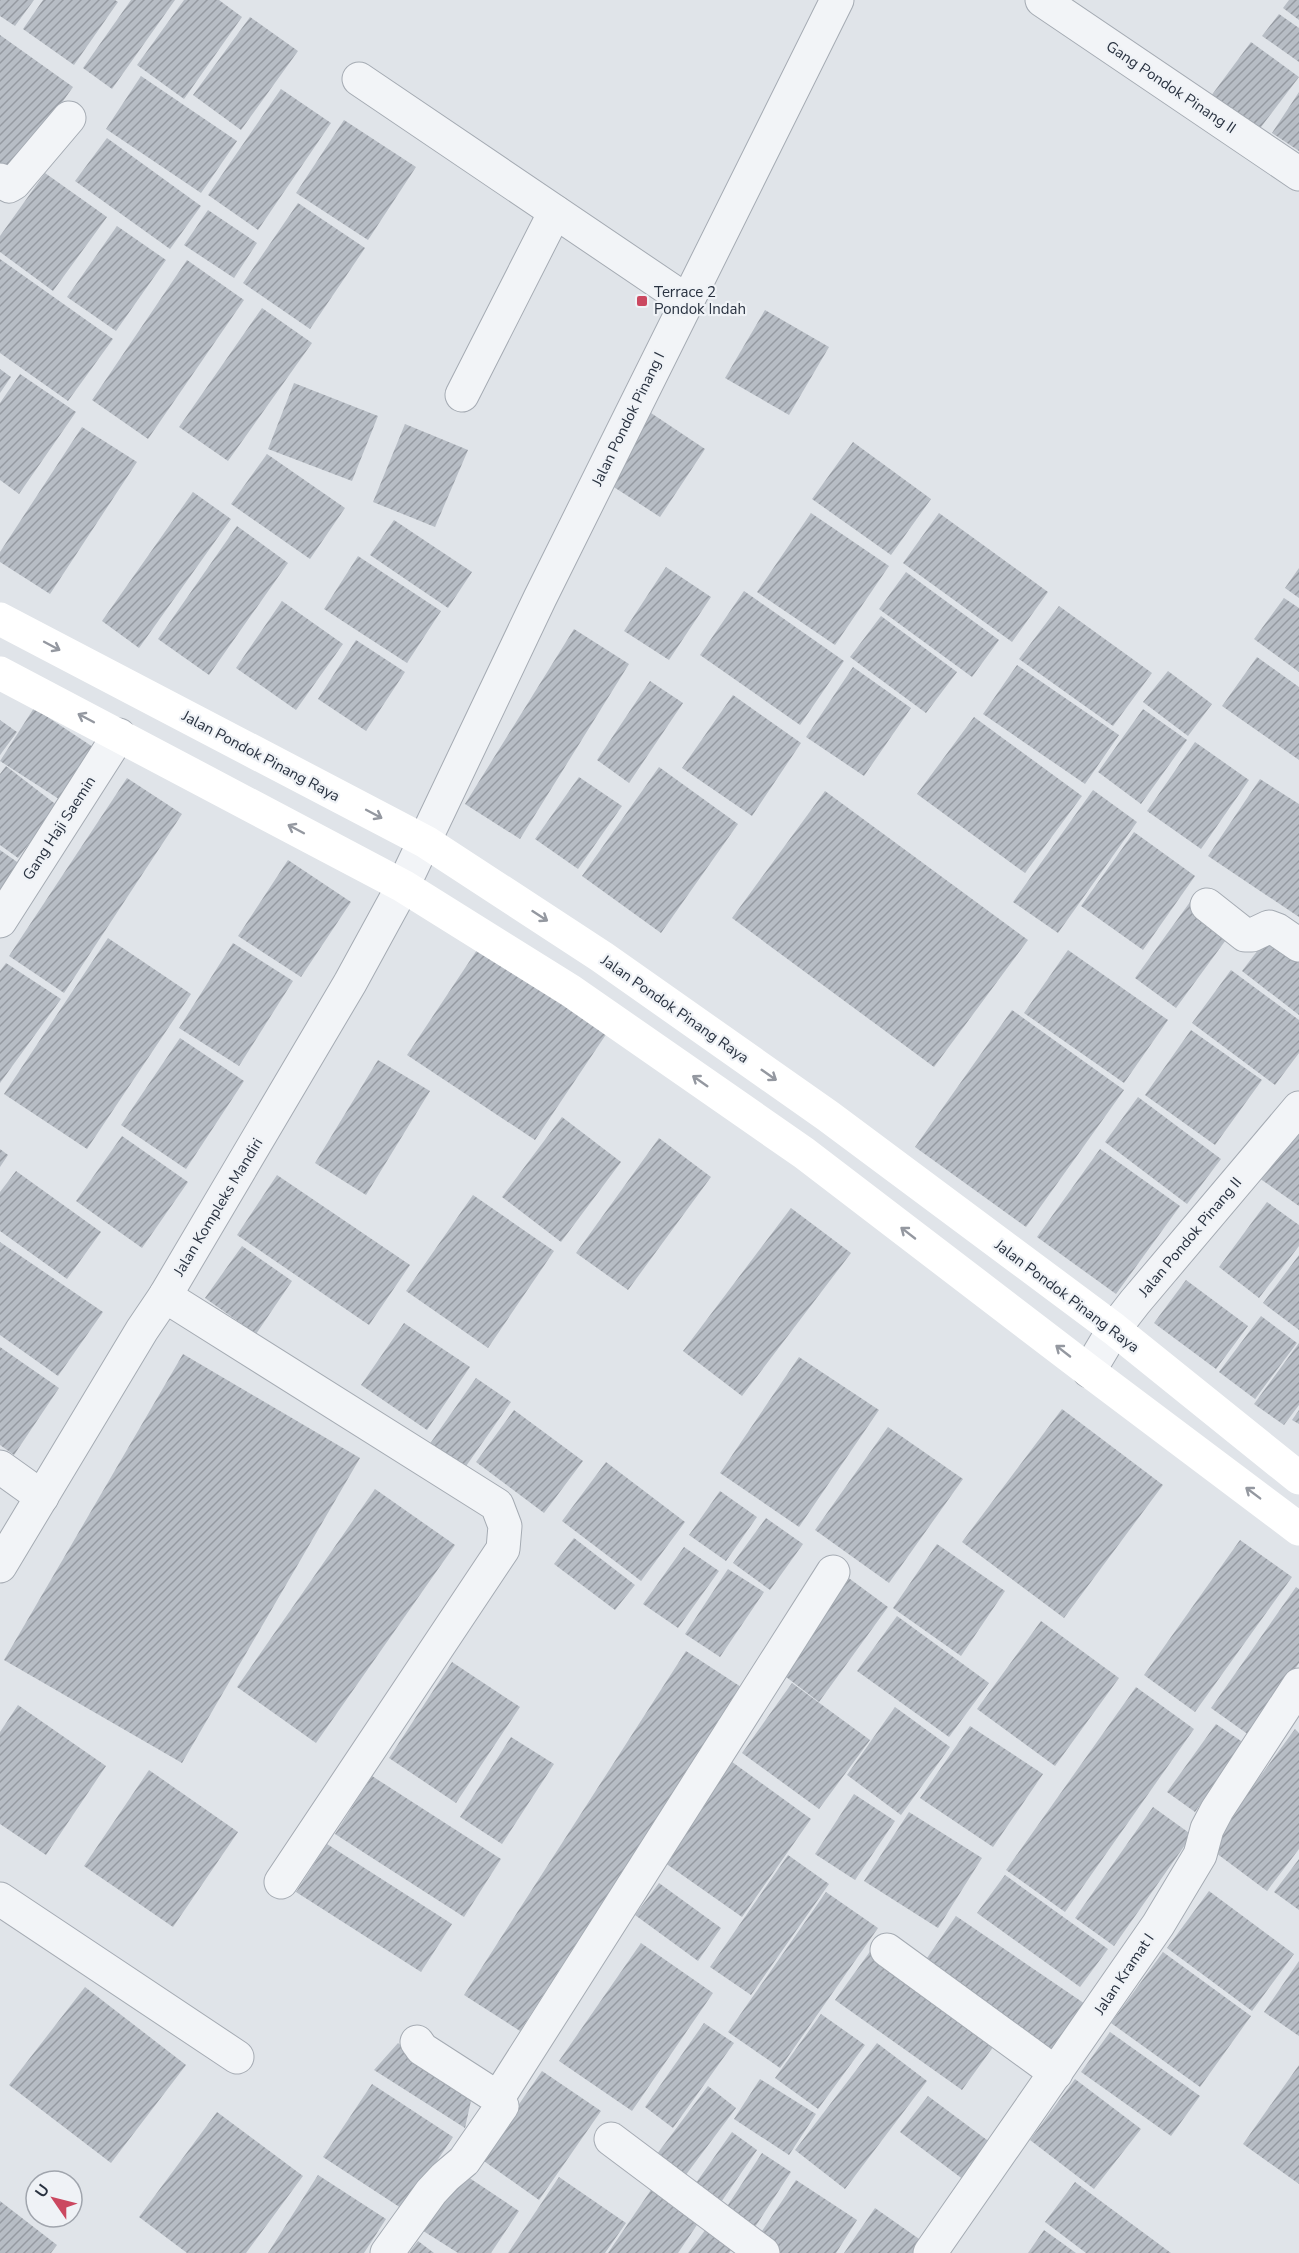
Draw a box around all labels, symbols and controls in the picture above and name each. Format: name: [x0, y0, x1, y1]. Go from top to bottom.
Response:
street label: Gang Pondok Pinang II: [1102, 36, 1240, 138]
place label: Terrace 2 Pondok Indah: [654, 282, 746, 319]
marker: Terrace 2 Pondok Indah: [635, 294, 649, 308]
street label: Jalan Pondok Pinang I: [586, 349, 669, 490]
one-way arrow: [43, 641, 61, 653]
street label: Jalan Pondok Pinang Raya: [178, 705, 343, 806]
one-way arrow: [78, 712, 96, 723]
street label: Gang Haji Saemin: [18, 772, 100, 884]
one-way arrow: [364, 809, 382, 821]
one-way arrow: [288, 823, 305, 835]
one-way arrow: [531, 910, 548, 923]
street label: Jalan Pondok Pinang Raya: [596, 950, 753, 1068]
one-way arrow: [760, 1069, 777, 1081]
one-way arrow: [692, 1075, 708, 1087]
street label: Jalan Kompleks Mandiri: [168, 1134, 267, 1281]
street label: Jalan Pondok Pinang II: [1133, 1173, 1246, 1302]
one-way arrow: [900, 1226, 916, 1239]
street label: Jalan Pondok Pinang Raya: [990, 1234, 1143, 1357]
one-way arrow: [1055, 1345, 1071, 1358]
one-way arrow: [1245, 1487, 1261, 1500]
street label: Jalan Kramat I: [1089, 1929, 1159, 2019]
north arrow: [24, 2169, 84, 2229]
text: U: [30, 2180, 55, 2202]

